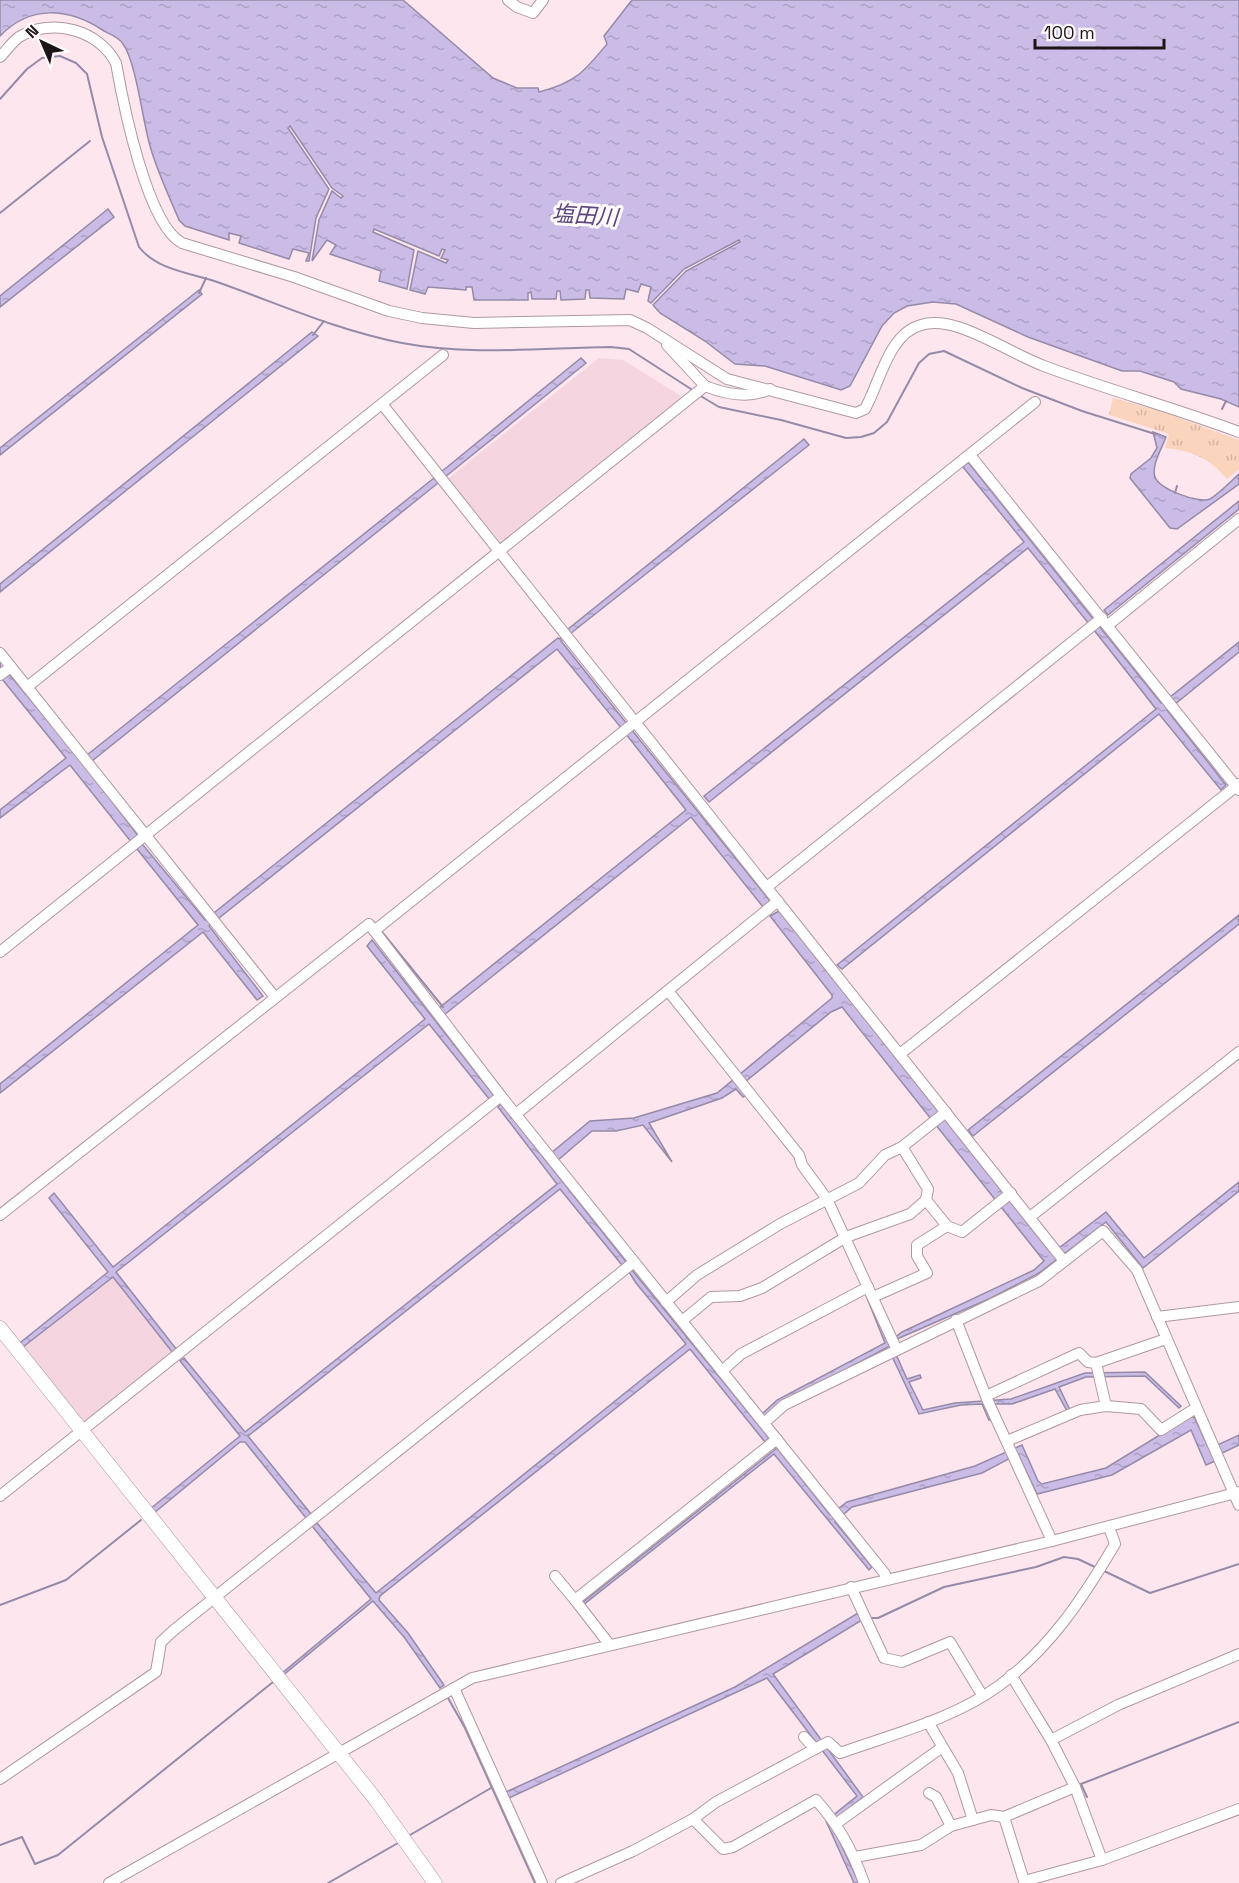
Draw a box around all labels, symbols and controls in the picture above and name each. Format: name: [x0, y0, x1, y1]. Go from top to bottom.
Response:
north arrow: [12, 12, 72, 72]
scale bar: [1035, 12, 1164, 50]
text: N: [21, 20, 43, 43]
text: 100 m: [1044, 21, 1095, 44]
water label: 塩田川: [551, 199, 621, 231]

